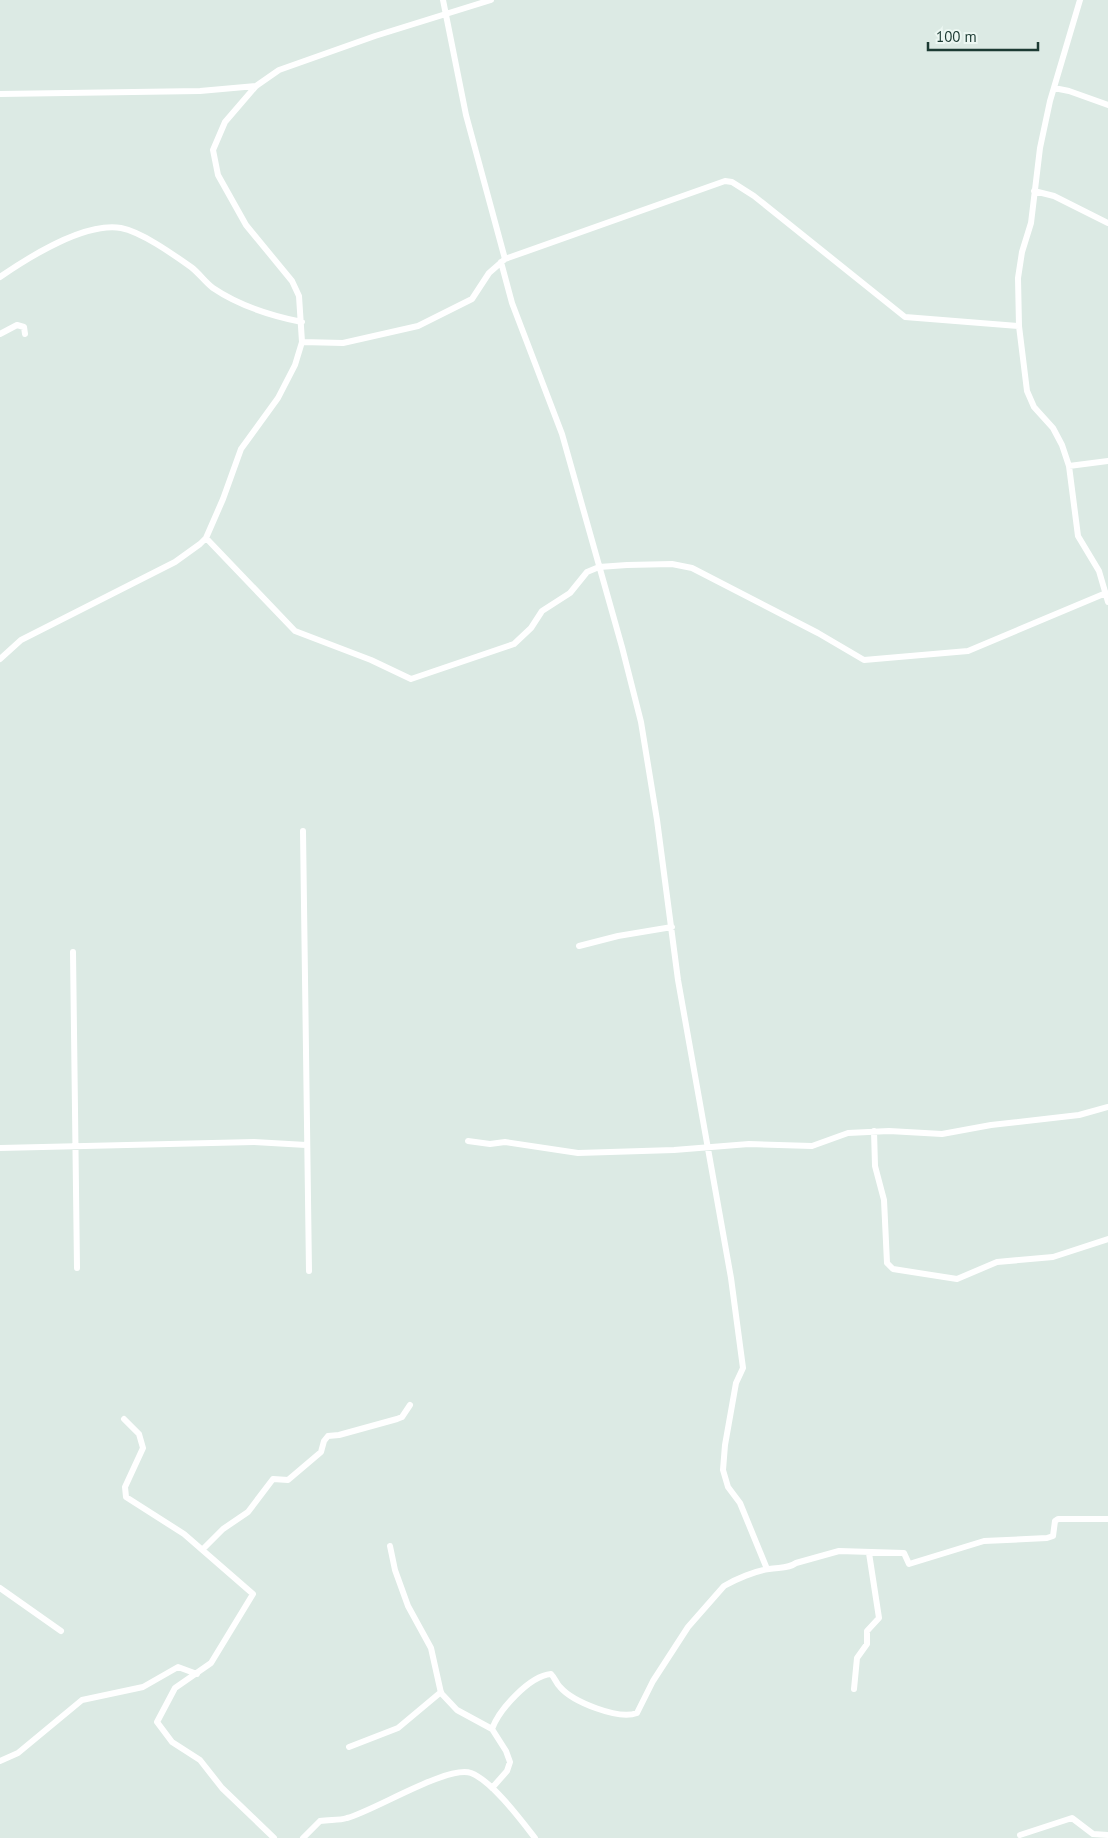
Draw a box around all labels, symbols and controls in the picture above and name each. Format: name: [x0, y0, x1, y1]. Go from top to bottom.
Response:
scale bar: [928, 20, 1038, 52]
text: 100 m: [936, 27, 977, 46]

